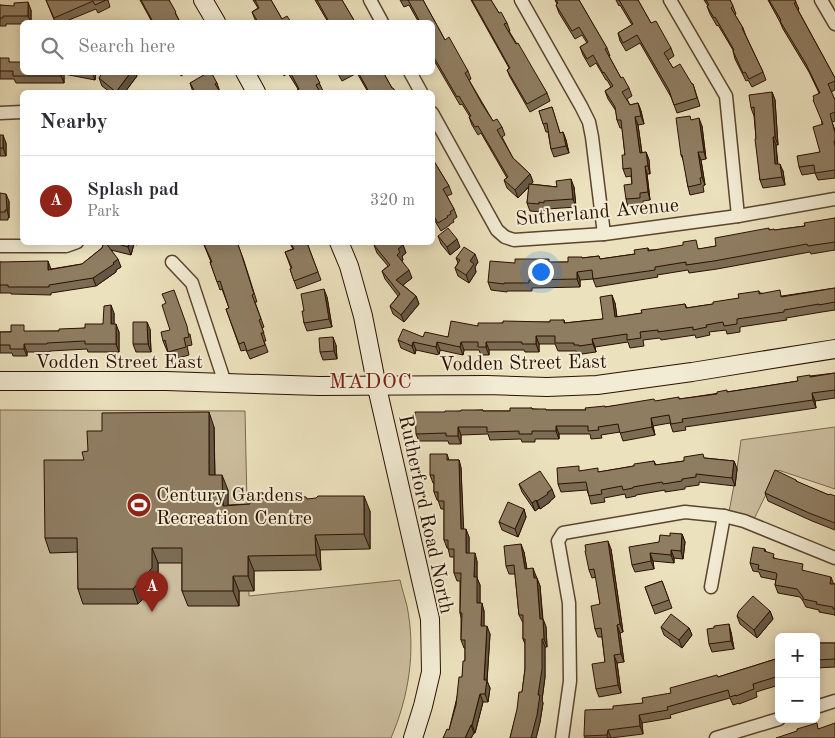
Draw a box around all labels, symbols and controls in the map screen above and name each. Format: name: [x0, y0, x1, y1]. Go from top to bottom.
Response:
search box: [20, 20, 435, 75]
icon: search: [38, 34, 66, 62]
text: Search here: [78, 38, 175, 57]
text: Nearby: [40, 112, 108, 133]
text: Splash pad: [87, 181, 179, 200]
text: A: [50, 193, 62, 209]
text: 320 m: [370, 193, 415, 209]
street label: Sutherland Avenue: [515, 196, 680, 230]
text: Park: [87, 204, 120, 220]
your location: [528, 259, 554, 285]
street label: Vodden Street East: [35, 353, 203, 373]
street label: Vodden Street East: [439, 353, 607, 375]
district label: MADOC: [329, 372, 413, 393]
street label: Rutherford Road North: [394, 413, 456, 616]
place label: Century Gardens Recreation Centre: [156, 486, 312, 529]
sports icon: Century Gardens Recreation Centre: [126, 492, 152, 518]
pin: A: [136, 571, 168, 612]
map controls: [775, 633, 820, 723]
button: +: [775, 633, 820, 678]
button: −: [775, 678, 820, 723]

